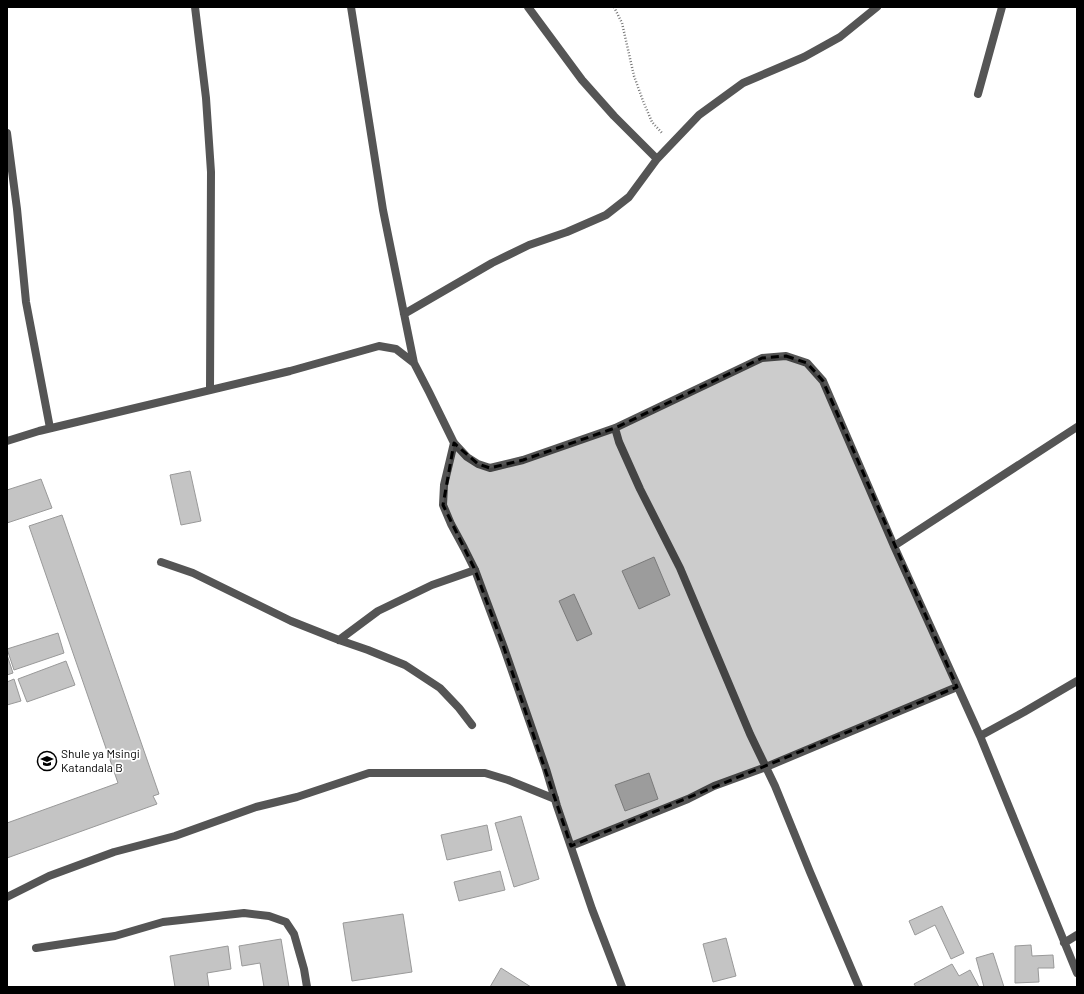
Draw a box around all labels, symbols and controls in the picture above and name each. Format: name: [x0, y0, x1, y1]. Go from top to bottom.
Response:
place label: Shule ya Msingi Katandala B: [61, 746, 140, 774]
school or university icon: Shule ya Msingi Katandala B: [36, 750, 58, 772]

